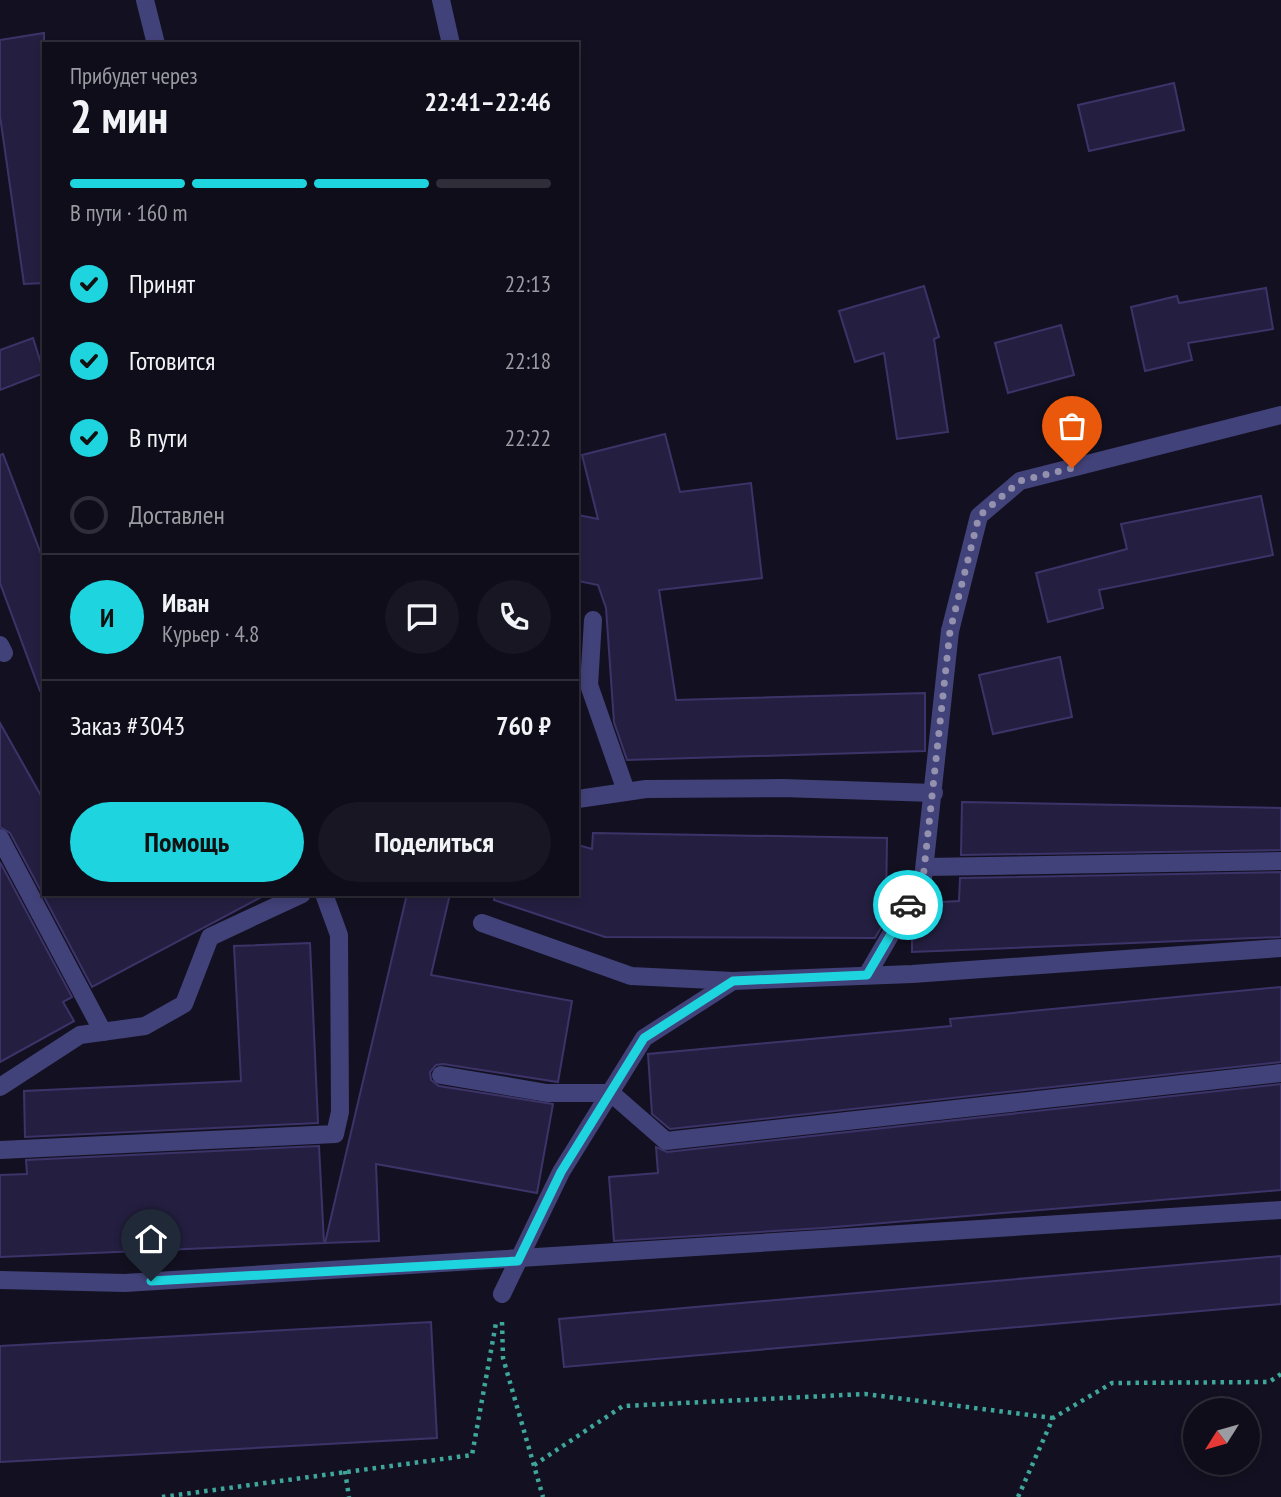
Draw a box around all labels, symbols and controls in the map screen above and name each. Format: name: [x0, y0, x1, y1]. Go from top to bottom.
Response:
text: Прибудет через: [70, 61, 198, 90]
text: 22:41–22:46: [424, 85, 551, 118]
text: 2 мин: [70, 86, 168, 146]
text: В пути · 160 m: [70, 198, 187, 227]
icon: check: [70, 265, 108, 303]
text: Принят: [129, 267, 195, 300]
text: 22:13: [505, 269, 551, 298]
icon: check: [70, 342, 108, 380]
text: Готовится: [129, 344, 215, 377]
text: 22:18: [505, 346, 551, 375]
pin: [1042, 396, 1102, 468]
icon: bag: [1053, 407, 1091, 445]
icon: check: [70, 419, 108, 457]
text: В пути: [129, 421, 188, 454]
text: 22:22: [505, 423, 551, 452]
text: Доставлен: [129, 498, 225, 531]
button: chat: [385, 580, 459, 654]
button: phone: [477, 580, 551, 654]
text: Иван: [162, 586, 209, 619]
text: И: [100, 601, 114, 634]
text: Курьер · 4.8: [162, 619, 259, 648]
text: Заказ #3043: [70, 709, 185, 742]
text: 760 ₽: [496, 709, 551, 742]
button: Помощь: [70, 802, 304, 882]
button: Поделиться: [318, 802, 551, 882]
courier: [873, 870, 943, 940]
icon: car: [889, 886, 927, 924]
pin: [121, 1209, 181, 1281]
icon: home: [132, 1220, 170, 1258]
north arrow: [1183, 1398, 1260, 1475]
map controls: [1183, 1398, 1260, 1475]

